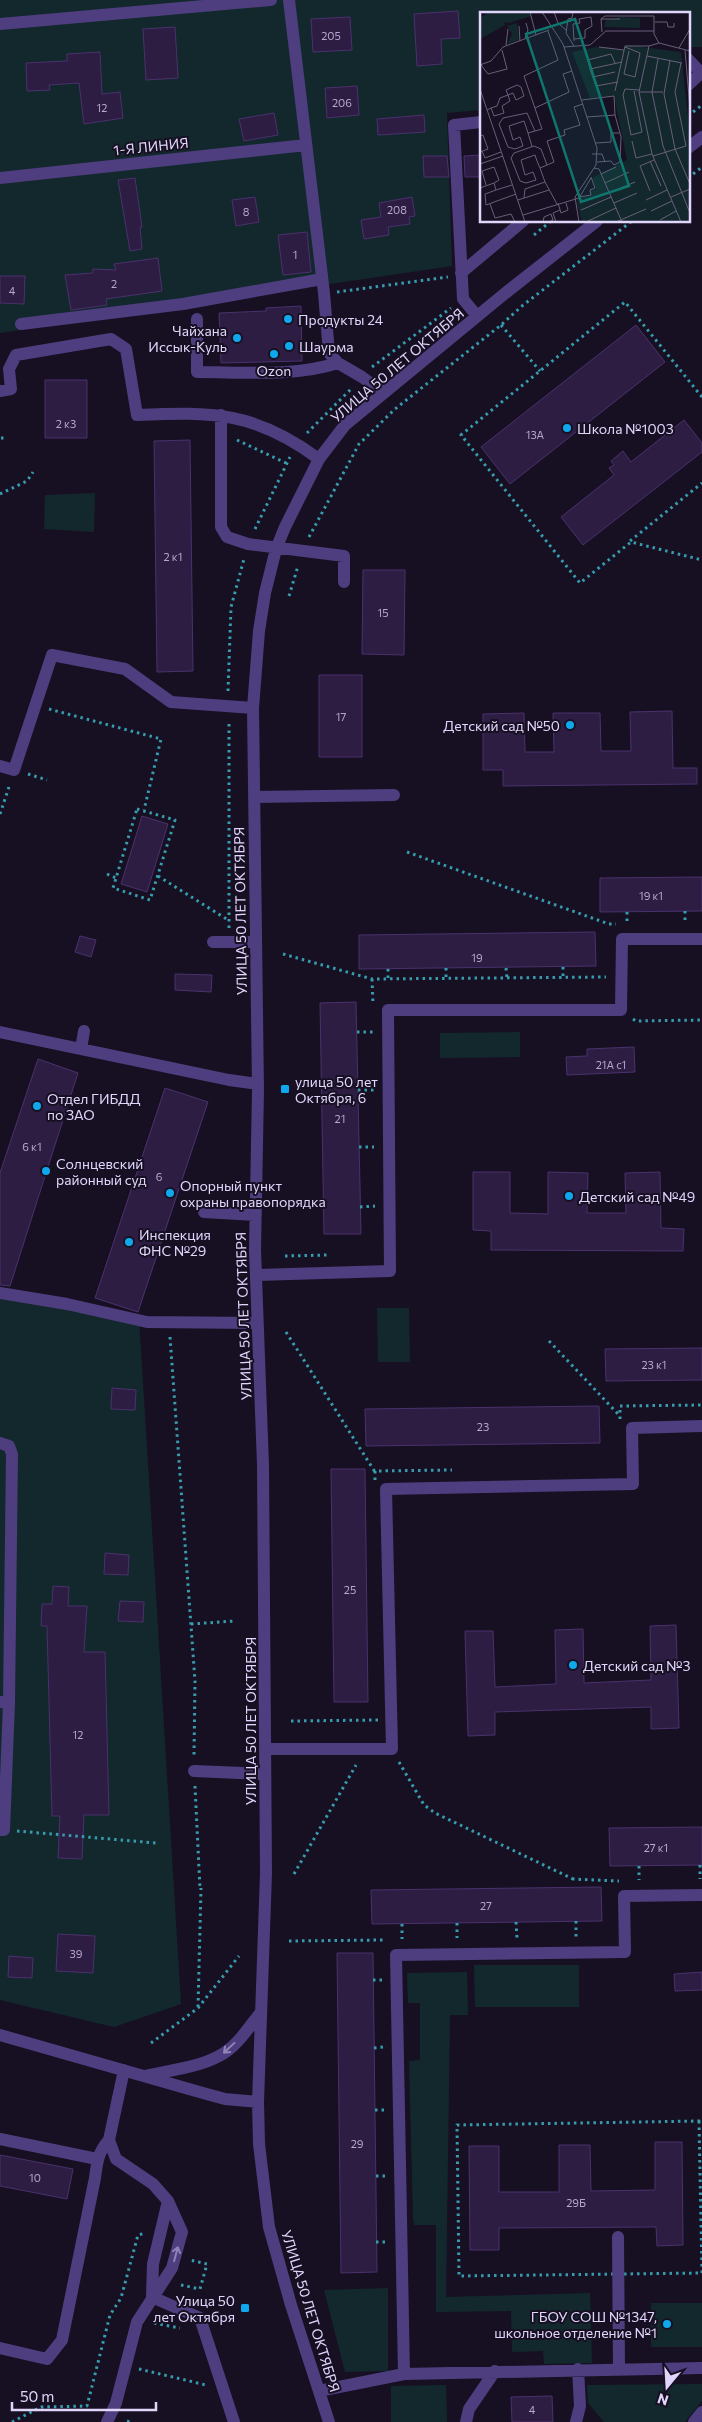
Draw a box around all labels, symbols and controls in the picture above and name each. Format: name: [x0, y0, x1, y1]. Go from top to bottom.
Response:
inset map: [480, 12, 690, 222]
house number: 205: [321, 29, 341, 42]
house number: 206: [332, 96, 352, 109]
house number: 12: [97, 101, 107, 114]
street label: 1-Я ЛИНИЯ: [113, 134, 189, 158]
house number: 208: [387, 203, 407, 216]
house number: 8: [243, 205, 250, 218]
house number: 1: [293, 248, 297, 261]
house number: 2: [111, 277, 117, 290]
house number: 4: [9, 284, 16, 297]
street label: УЛИЦА 50 ЛЕТ ОКТЯБРЯ: [327, 304, 467, 426]
place label: Продукты 24: [298, 311, 384, 328]
marker: Продукты 24: [282, 313, 294, 325]
place label: Чайхана Иссык-Куль: [148, 322, 227, 355]
marker: Чайхана Иссык-Куль: [231, 332, 243, 344]
place label: Шаурма: [299, 338, 353, 355]
marker: Шаурма: [283, 340, 295, 352]
marker: Ozon: [268, 348, 280, 360]
place label: Ozon: [257, 362, 291, 379]
house number: 2 к3: [56, 417, 76, 430]
place label: Школа №1003: [577, 420, 674, 437]
marker: Школа №1003: [561, 422, 573, 434]
house number: 13А: [526, 428, 545, 441]
house number: 2 к1: [164, 550, 182, 563]
house number: 15: [377, 606, 389, 619]
house number: 17: [336, 710, 346, 723]
place label: Детский сад №50: [443, 717, 560, 734]
marker: Детский сад №50: [564, 719, 576, 731]
street label: УЛИЦА 50 ЛЕТ ОКТЯБРЯ: [230, 827, 250, 995]
house number: 19 к1: [639, 889, 663, 902]
house number: 19: [471, 951, 483, 964]
house number: 21А с1: [596, 1058, 626, 1071]
place label: улица 50 лет Октября, 6: [295, 1073, 378, 1106]
marker: улица 50 лет Октября, 6: [279, 1083, 291, 1095]
place label: Отдел ГИБДД по ЗАО: [47, 1090, 141, 1123]
marker: Отдел ГИБДД по ЗАО: [31, 1100, 43, 1112]
house number: 21: [335, 1112, 345, 1125]
house number: 6 к1: [22, 1140, 42, 1153]
place label: Солнцевский районный суд: [56, 1155, 147, 1188]
marker: Солнцевский районный суд: [40, 1165, 52, 1177]
house number: 6: [156, 1170, 163, 1183]
place label: Опорный пункт охраны правопорядка: [180, 1177, 326, 1210]
marker: Опорный пункт охраны правопорядка: [164, 1187, 176, 1199]
place label: Детский сад №49: [579, 1188, 695, 1205]
marker: Детский сад №49: [563, 1190, 575, 1202]
place label: Инспекция ФНС №29: [139, 1226, 211, 1259]
street label: УЛИЦА 50 ЛЕТ ОКТЯБРЯ: [232, 1231, 254, 1401]
marker: Инспекция ФНС №29: [123, 1236, 135, 1248]
house number: 23 к1: [641, 1358, 667, 1371]
house number: 23: [477, 1420, 489, 1433]
house number: 25: [344, 1583, 356, 1596]
street label: УЛИЦА 50 ЛЕТ ОКТЯБРЯ: [242, 1637, 259, 1805]
place label: Детский сад №3: [583, 1657, 690, 1674]
marker: Детский сад №3: [567, 1659, 579, 1671]
house number: 12: [73, 1728, 83, 1741]
house number: 27 к1: [644, 1841, 668, 1854]
house number: 27: [480, 1899, 492, 1912]
house number: 39: [70, 1947, 83, 1960]
one-way arrow: [222, 2042, 235, 2054]
house number: 29: [351, 2137, 364, 2150]
house number: 10: [29, 2171, 41, 2184]
house number: 29Б: [566, 2196, 586, 2209]
street label: УЛИЦА 50 ЛЕТ ОКТЯБРЯ: [278, 2228, 344, 2394]
one-way arrow: [172, 2247, 181, 2263]
place label: Улица 50 лет Октября: [153, 2292, 235, 2325]
marker: Улица 50 лет Октября: [239, 2302, 251, 2314]
place label: ГБОУ СОШ №1347, школьное отделение №1: [494, 2308, 657, 2341]
marker: ГБОУ СОШ №1347, школьное отделение №1: [661, 2318, 673, 2330]
north arrow: [642, 2362, 692, 2412]
scale bar: [12, 2380, 156, 2412]
text: 50 m: [20, 2387, 54, 2405]
text: N: [655, 2390, 670, 2410]
house number: 4: [529, 2403, 536, 2416]

